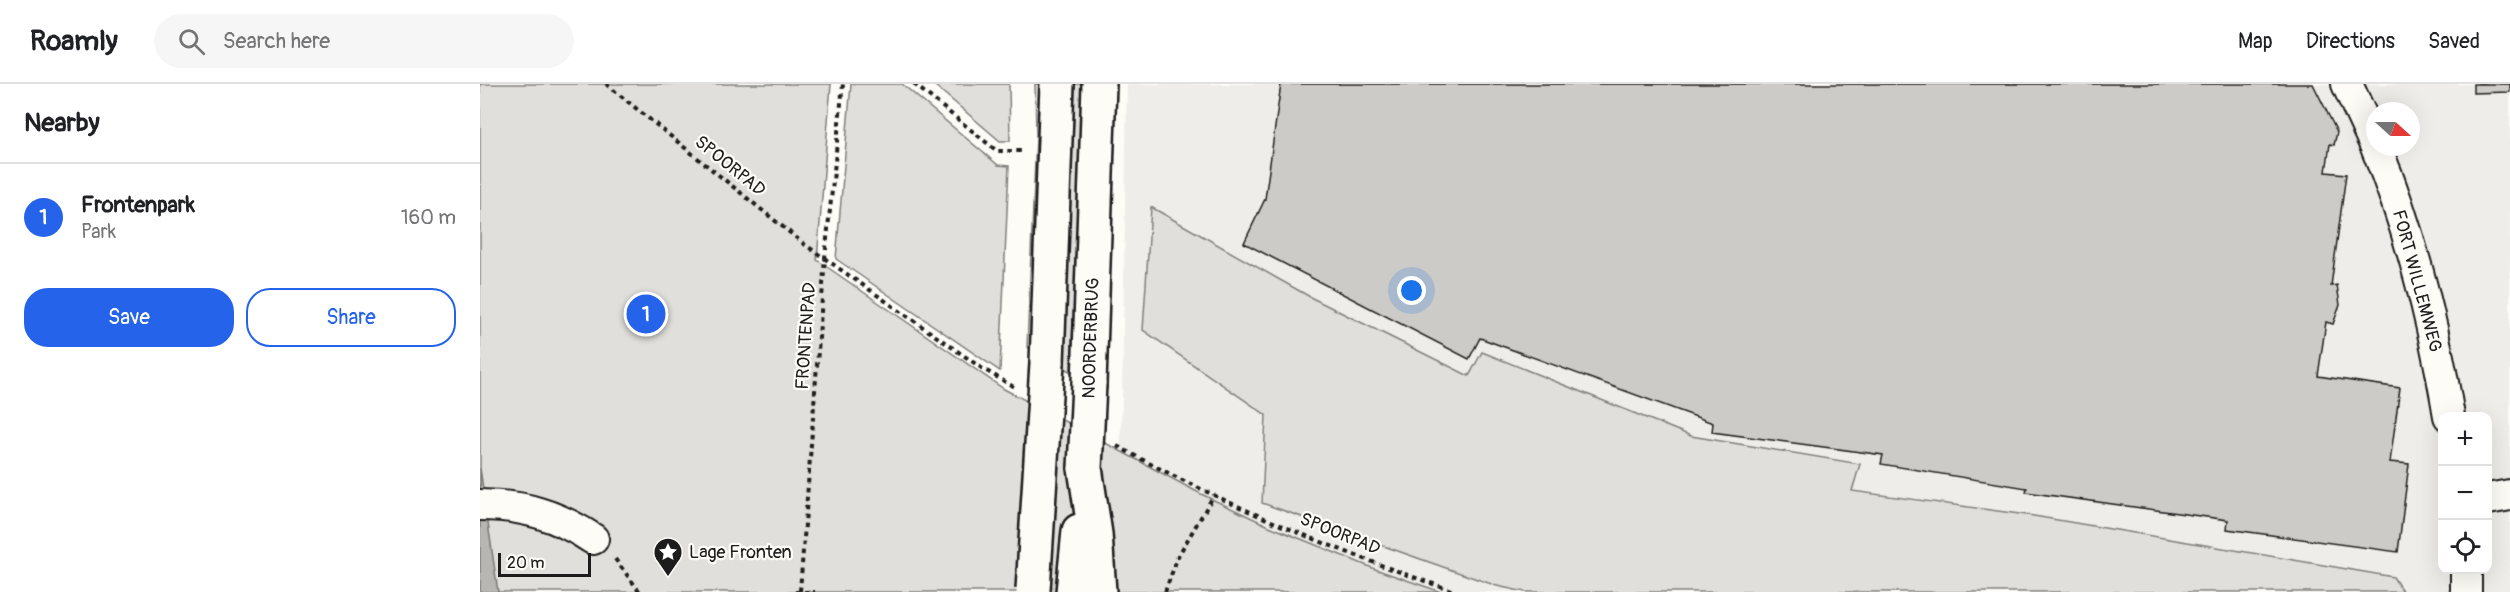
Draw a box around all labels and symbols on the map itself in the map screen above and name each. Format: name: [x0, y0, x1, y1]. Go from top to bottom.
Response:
north arrow: [2366, 102, 2420, 156]
street label: SPOORPAD: [690, 130, 770, 202]
street label: FORT WILLEMWEG: [2387, 207, 2447, 355]
your location: [1397, 276, 1426, 305]
street label: NOORDERBRUG: [1077, 277, 1105, 399]
street label: FRONTENPAD: [791, 281, 821, 391]
pin: 1: [626, 292, 666, 336]
street label: SPOORPAD: [1296, 507, 1384, 561]
place icon: Lage Fronten: [652, 536, 684, 578]
place label: Lage Fronten: [689, 541, 792, 564]
scale bar: [498, 550, 591, 578]

